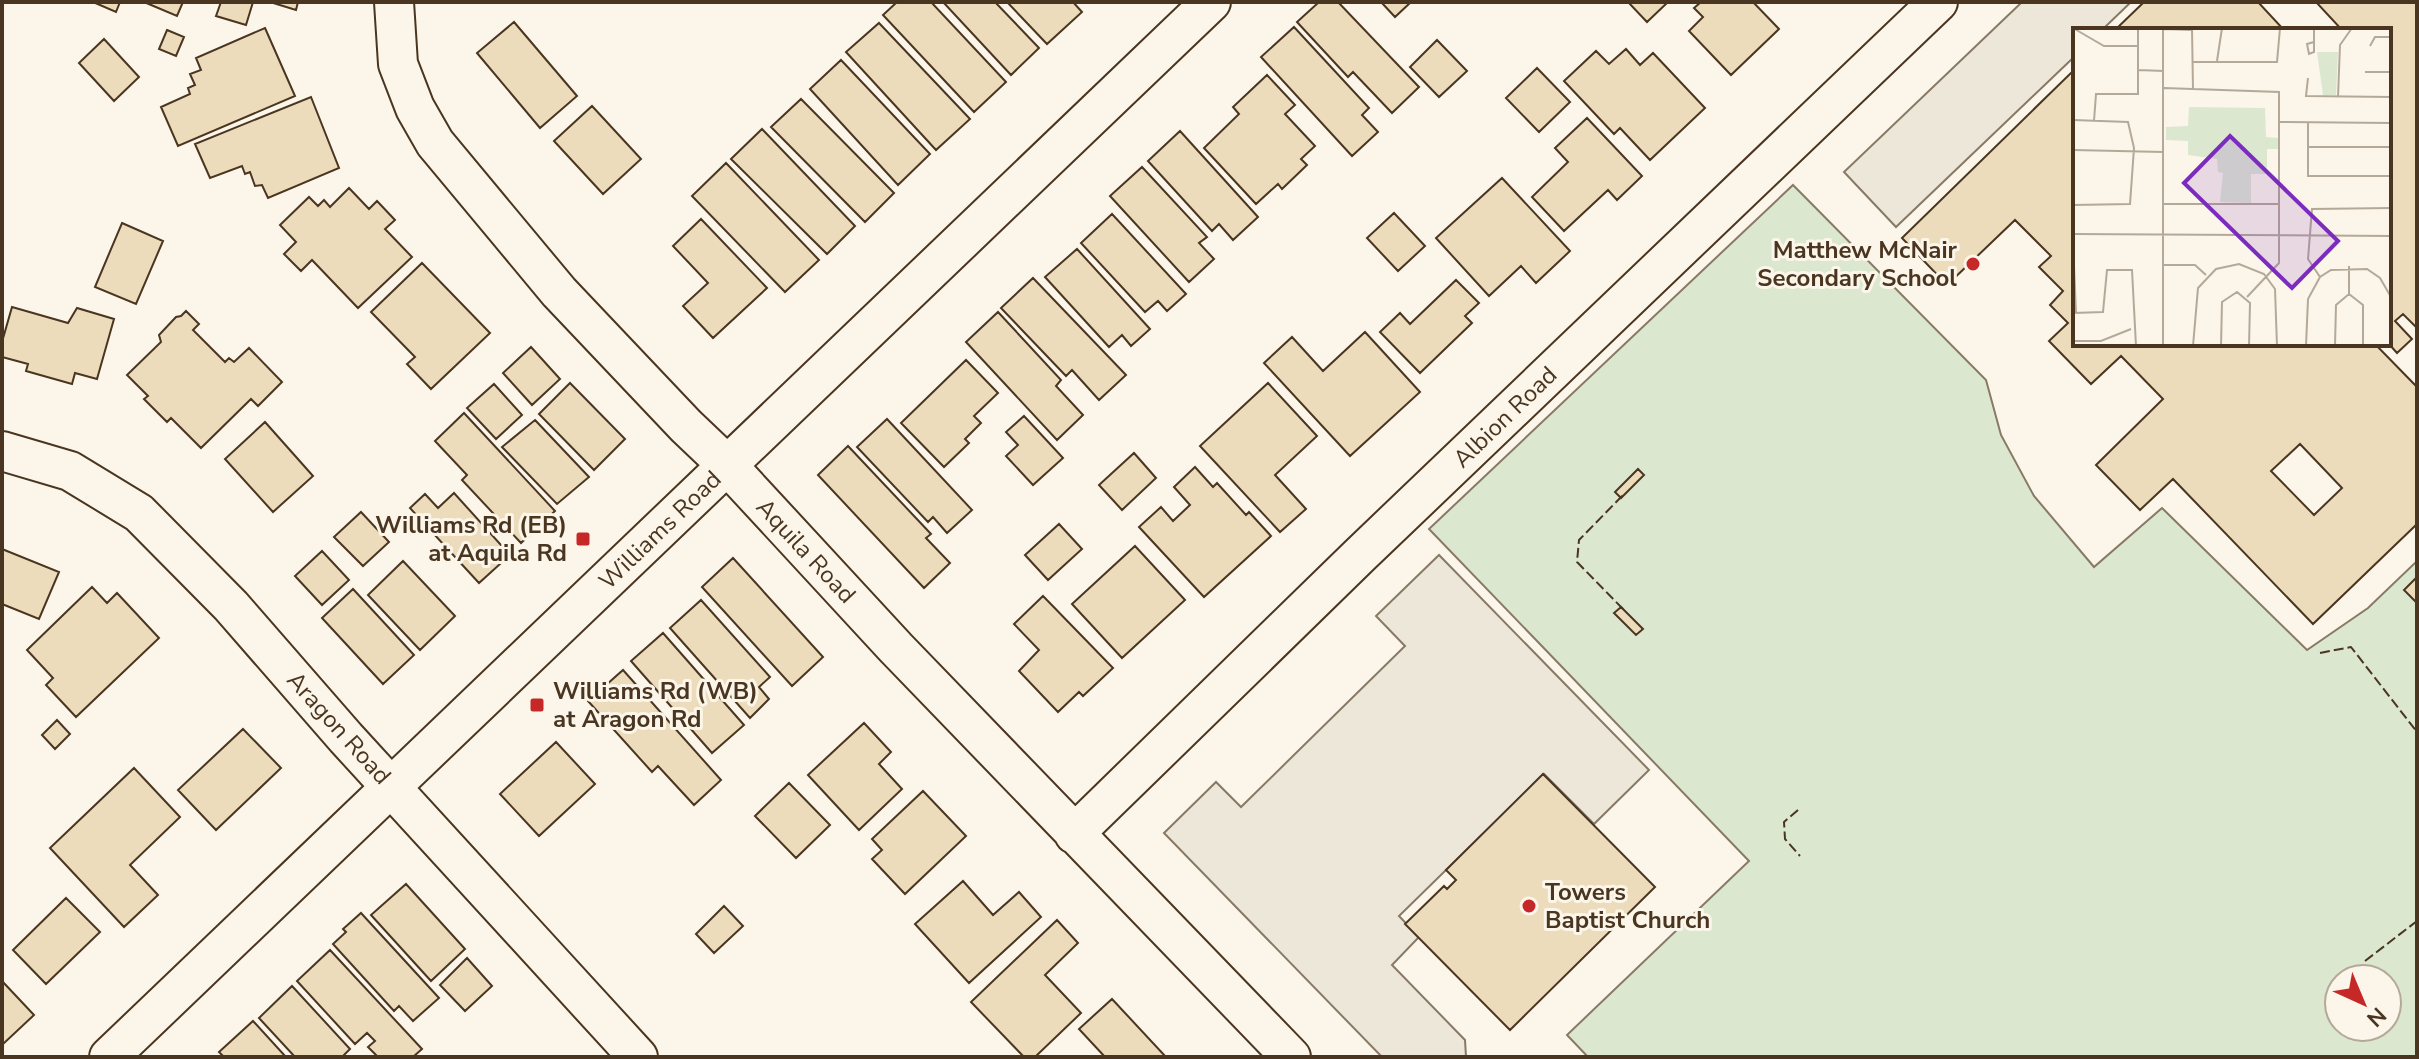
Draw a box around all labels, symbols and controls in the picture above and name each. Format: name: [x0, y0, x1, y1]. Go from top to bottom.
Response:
inset map: [2073, 28, 2391, 346]
place label: Matthew McNair Secondary School: [1757, 234, 1958, 294]
marker: Matthew McNair Secondary School: [1964, 255, 1982, 273]
street label: Albion Road: [1446, 359, 1564, 475]
street label: Williams Road: [592, 463, 728, 597]
street label: Aquila Road: [749, 492, 863, 610]
place label: Williams Rd (EB) at Aquila Rd: [375, 509, 567, 569]
marker: Williams Rd (EB) at Aquila Rd: [574, 530, 592, 548]
street label: Aragon Road: [280, 665, 398, 791]
place label: Williams Rd (WB) at Aragon Rd: [553, 675, 758, 735]
marker: Williams Rd (WB) at Aragon Rd: [528, 696, 546, 714]
place label: Towers Baptist Church: [1545, 876, 1710, 936]
marker: Towers Baptist Church: [1520, 897, 1538, 915]
north arrow: [2323, 963, 2403, 1043]
text: N: [2360, 1000, 2393, 1033]

